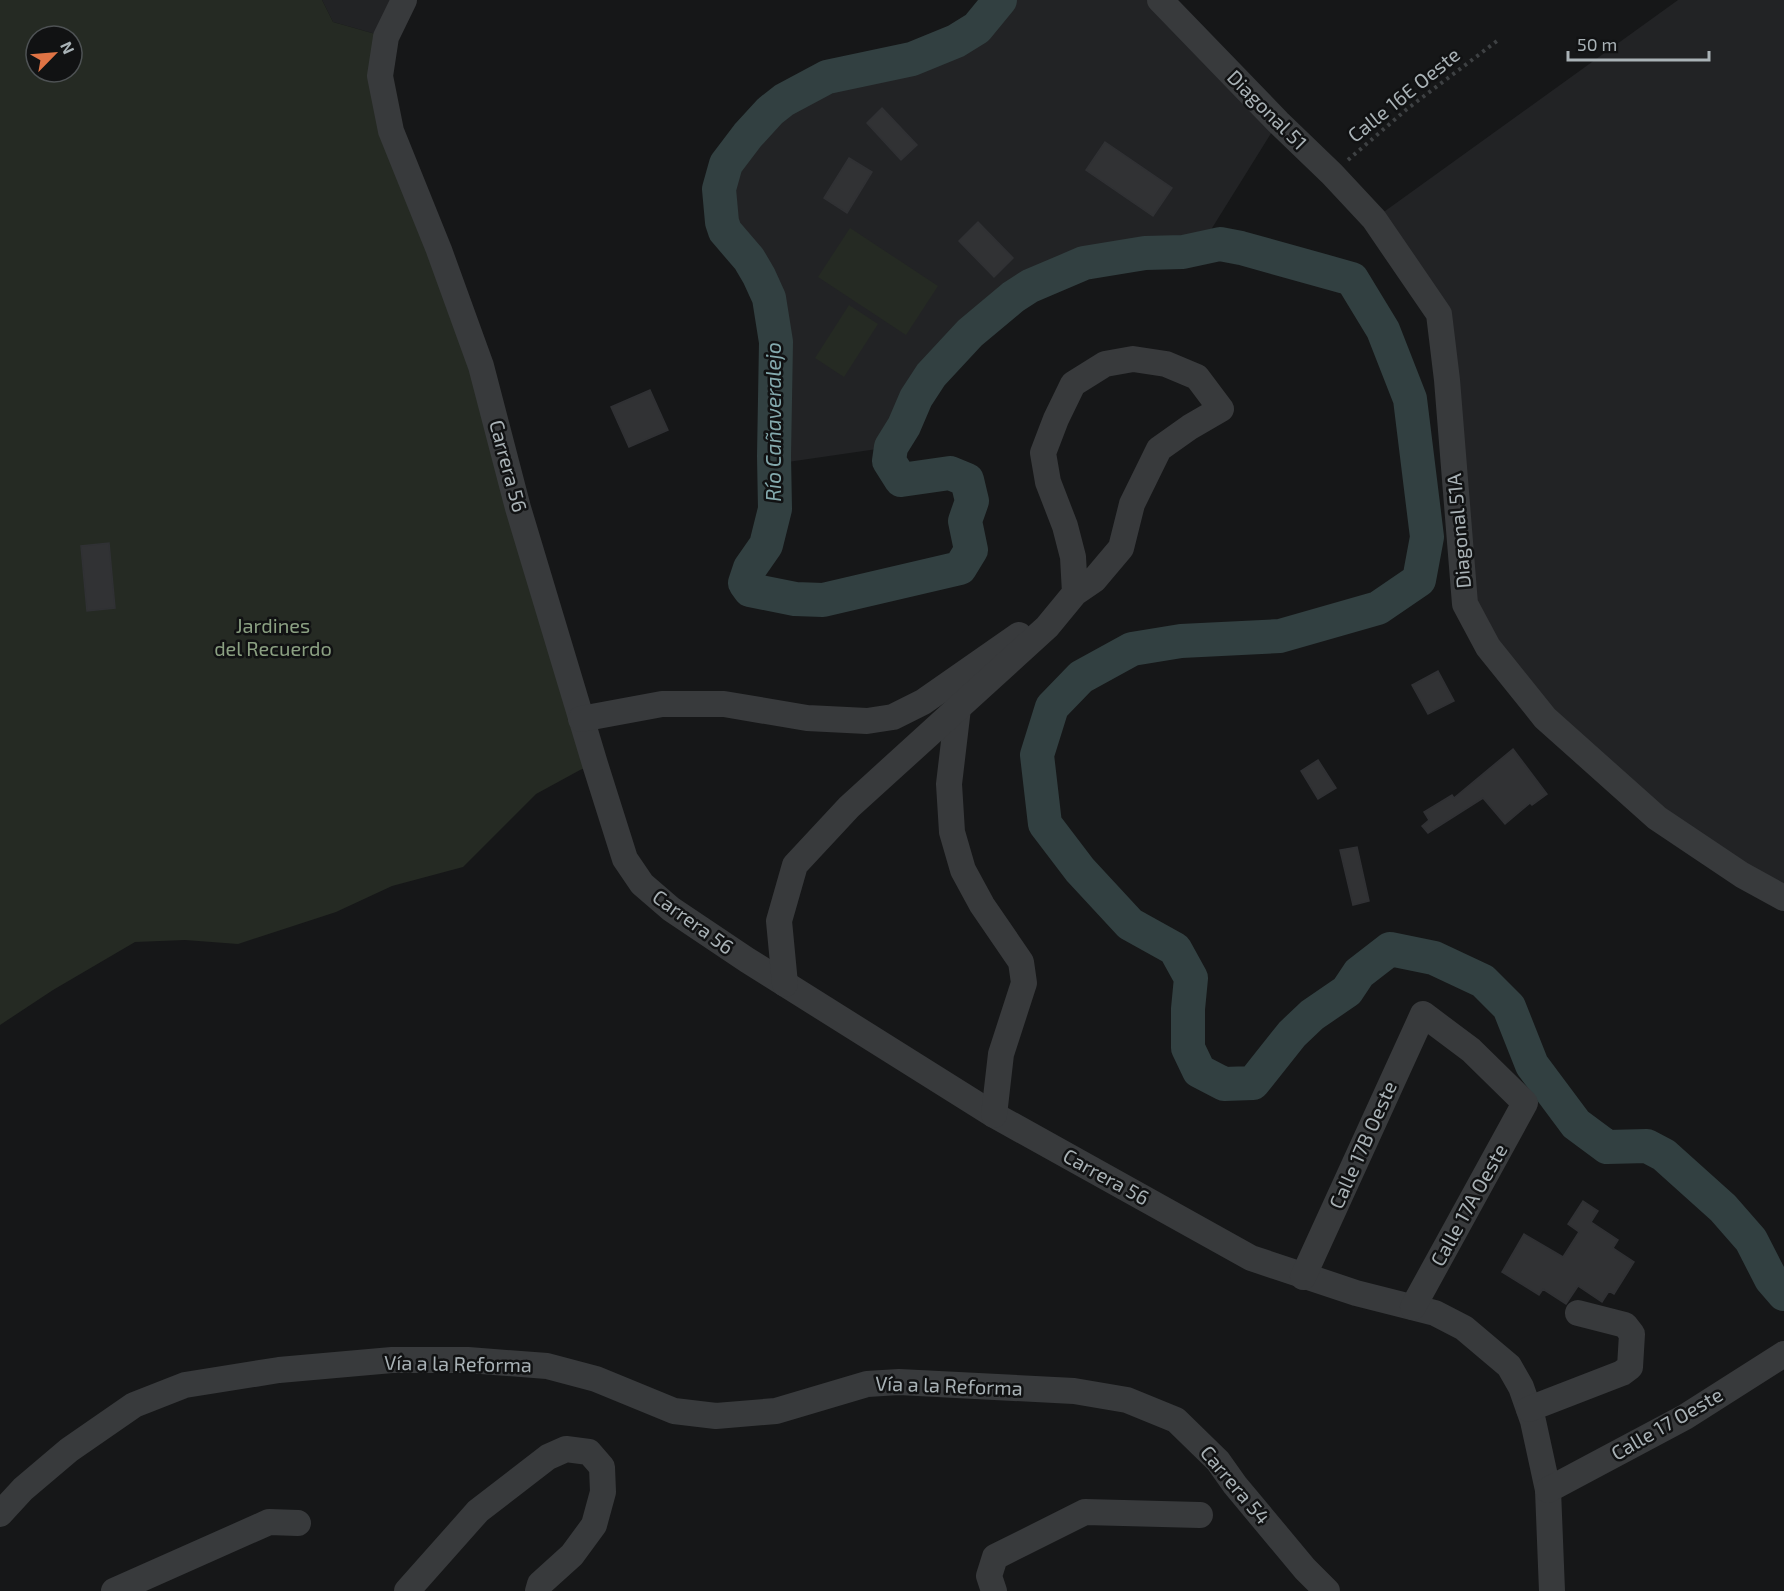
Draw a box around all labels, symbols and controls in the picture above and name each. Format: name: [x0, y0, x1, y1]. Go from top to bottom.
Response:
north arrow: [24, 24, 84, 84]
scale bar: [1568, 24, 1709, 62]
text: 50 m: [1577, 33, 1617, 55]
text: N: [57, 38, 79, 57]
street label: Calle 16E Oeste: [1343, 42, 1464, 147]
street label: Diagonal 51: [1223, 64, 1313, 154]
water label: Río Cañaveralejo: [760, 342, 786, 502]
street label: Carrera 56: [485, 417, 533, 515]
street label: Diagonal 51A: [1441, 472, 1475, 590]
park label: Jardines del Recuerdo: [214, 613, 332, 660]
street label: Carrera 56: [648, 884, 739, 959]
street label: Calle 17B Oeste: [1323, 1077, 1401, 1212]
street label: Calle 17A Oeste: [1425, 1139, 1512, 1270]
street label: Carrera 56: [1059, 1143, 1154, 1210]
street label: Vía a la Reforma: [384, 1350, 532, 1376]
street label: Vía a la Reforma: [875, 1370, 1023, 1400]
street label: Calle 17 Oeste: [1606, 1382, 1727, 1465]
street label: Carrera 54: [1196, 1440, 1276, 1529]

